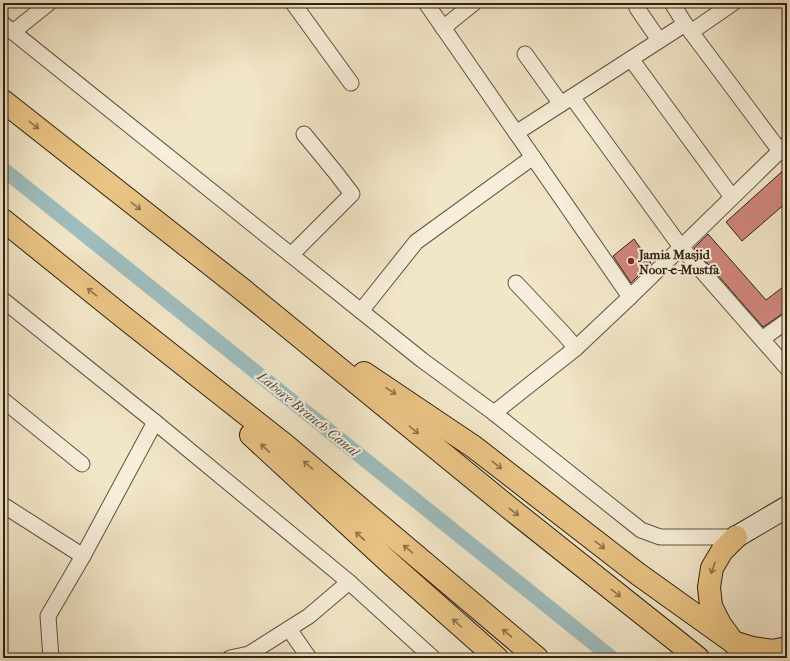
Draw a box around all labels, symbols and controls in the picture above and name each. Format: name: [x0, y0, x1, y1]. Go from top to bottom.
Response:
one-way arrow: [28, 121, 39, 130]
one-way arrow: [130, 201, 141, 210]
place label: Jamia Masjid Noor-e-Mustfa: [637, 247, 720, 277]
marker: Jamia Masjid Noor-e-Mustfa: [626, 256, 636, 266]
one-way arrow: [86, 287, 97, 296]
water label: Lahore Branch Canal: [253, 367, 363, 461]
one-way arrow: [385, 387, 396, 395]
one-way arrow: [408, 425, 419, 434]
one-way arrow: [260, 443, 270, 453]
one-way arrow: [303, 460, 314, 469]
one-way arrow: [491, 461, 502, 470]
one-way arrow: [509, 508, 520, 517]
one-way arrow: [355, 531, 365, 541]
one-way arrow: [595, 540, 606, 549]
one-way arrow: [403, 544, 413, 553]
one-way arrow: [709, 562, 717, 574]
one-way arrow: [611, 589, 622, 597]
one-way arrow: [452, 618, 462, 627]
one-way arrow: [502, 628, 512, 637]

